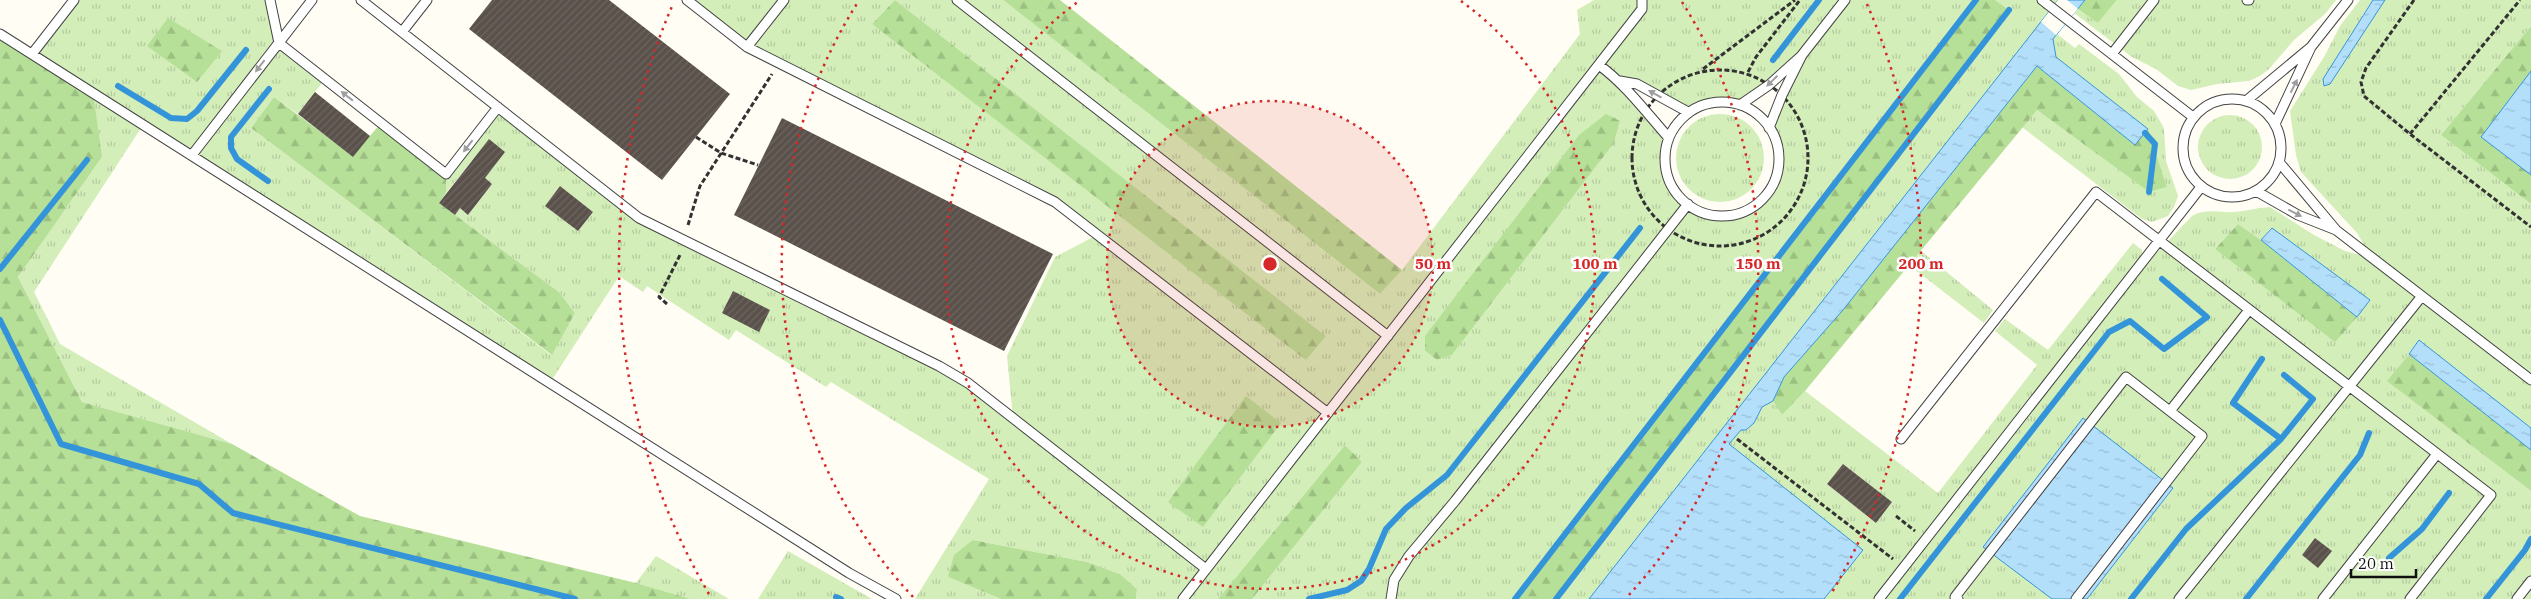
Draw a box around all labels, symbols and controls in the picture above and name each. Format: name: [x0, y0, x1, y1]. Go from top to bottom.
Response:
one-way arrow: [255, 59, 266, 72]
one-way arrow: [1766, 75, 1778, 87]
one-way arrow: [2290, 79, 2298, 93]
one-way arrow: [1648, 89, 1661, 98]
one-way arrow: [340, 91, 353, 101]
one-way arrow: [463, 139, 474, 152]
one-way arrow: [2288, 209, 2302, 217]
text: 50 m: [1415, 254, 1451, 273]
text: 100 m: [1572, 254, 1618, 273]
text: 150 m: [1735, 254, 1781, 273]
text: 200 m: [1898, 254, 1944, 273]
centre of rings: [1261, 255, 1279, 273]
scale bar: [2351, 546, 2416, 578]
text: 20 m: [2358, 554, 2394, 573]

